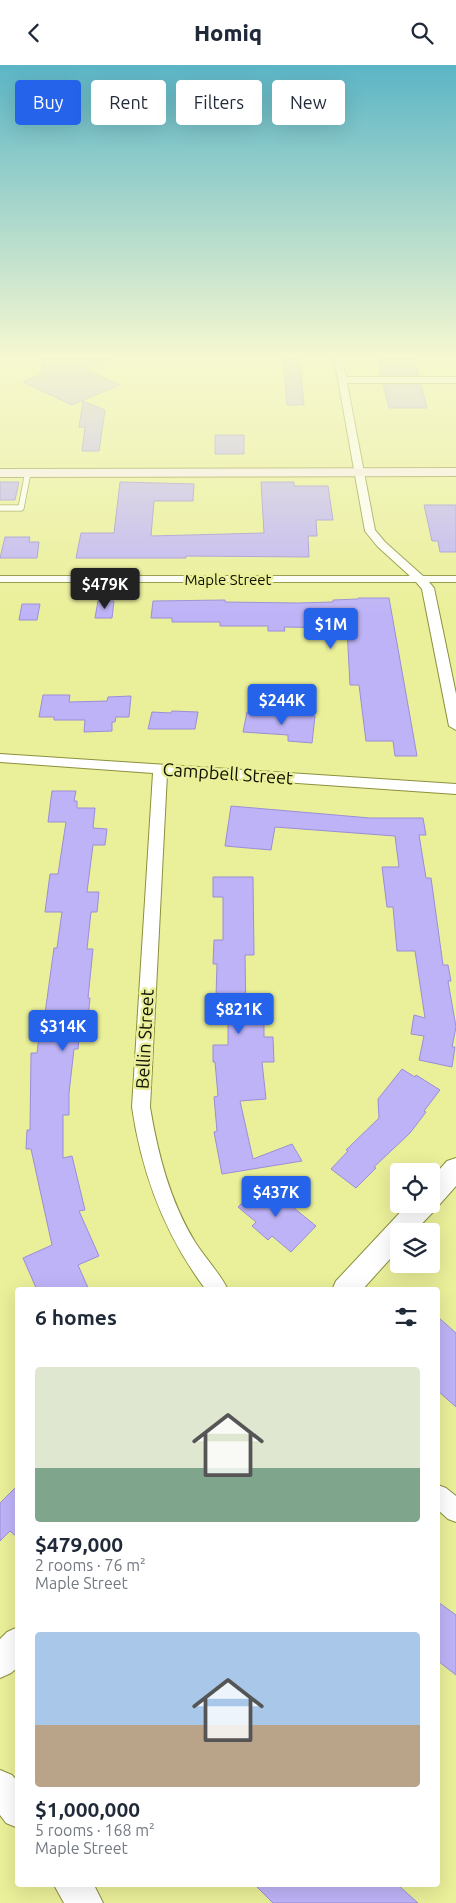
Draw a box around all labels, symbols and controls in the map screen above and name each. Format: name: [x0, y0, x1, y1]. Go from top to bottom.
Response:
icon: back: [20, 19, 48, 47]
icon: search: [408, 19, 436, 47]
text: Homiq: [194, 20, 262, 45]
chip: Buy: [15, 80, 81, 125]
chip: Rent: [91, 80, 166, 125]
chip: Filters: [176, 80, 262, 125]
chip: New: [272, 80, 345, 125]
pin: $479K: [70, 567, 140, 610]
street label: Maple Street: [184, 571, 272, 588]
text: $479K: [82, 575, 128, 593]
pin: $1M: [307, 607, 355, 650]
text: $1M: [315, 615, 347, 633]
pin: $244K: [247, 683, 317, 726]
text: $244K: [259, 691, 305, 709]
street label: Campbell Street: [162, 758, 294, 788]
street label: Bellin Street: [131, 989, 157, 1089]
pin: $821K: [204, 993, 274, 1035]
text: $821K: [216, 1000, 262, 1018]
pin: $314K: [28, 1009, 98, 1052]
text: $314K: [40, 1017, 86, 1035]
map controls: [390, 1163, 440, 1273]
button: locate: [390, 1163, 440, 1213]
pin: $437K: [241, 1175, 311, 1218]
text: $437K: [253, 1183, 299, 1201]
button: layers: [390, 1223, 440, 1273]
icon: filters: [392, 1303, 420, 1331]
text: 6 homes: [35, 1305, 117, 1329]
icon: home: [183, 1400, 273, 1490]
text: $479,000: [35, 1532, 123, 1556]
text: 2 rooms · 76 m²: [35, 1556, 146, 1574]
text: Maple Street: [35, 1574, 128, 1592]
icon: home: [183, 1665, 273, 1755]
text: $1,000,000: [35, 1797, 140, 1821]
text: 5 rooms · 168 m²: [35, 1821, 155, 1839]
text: Maple Street: [35, 1839, 128, 1857]

